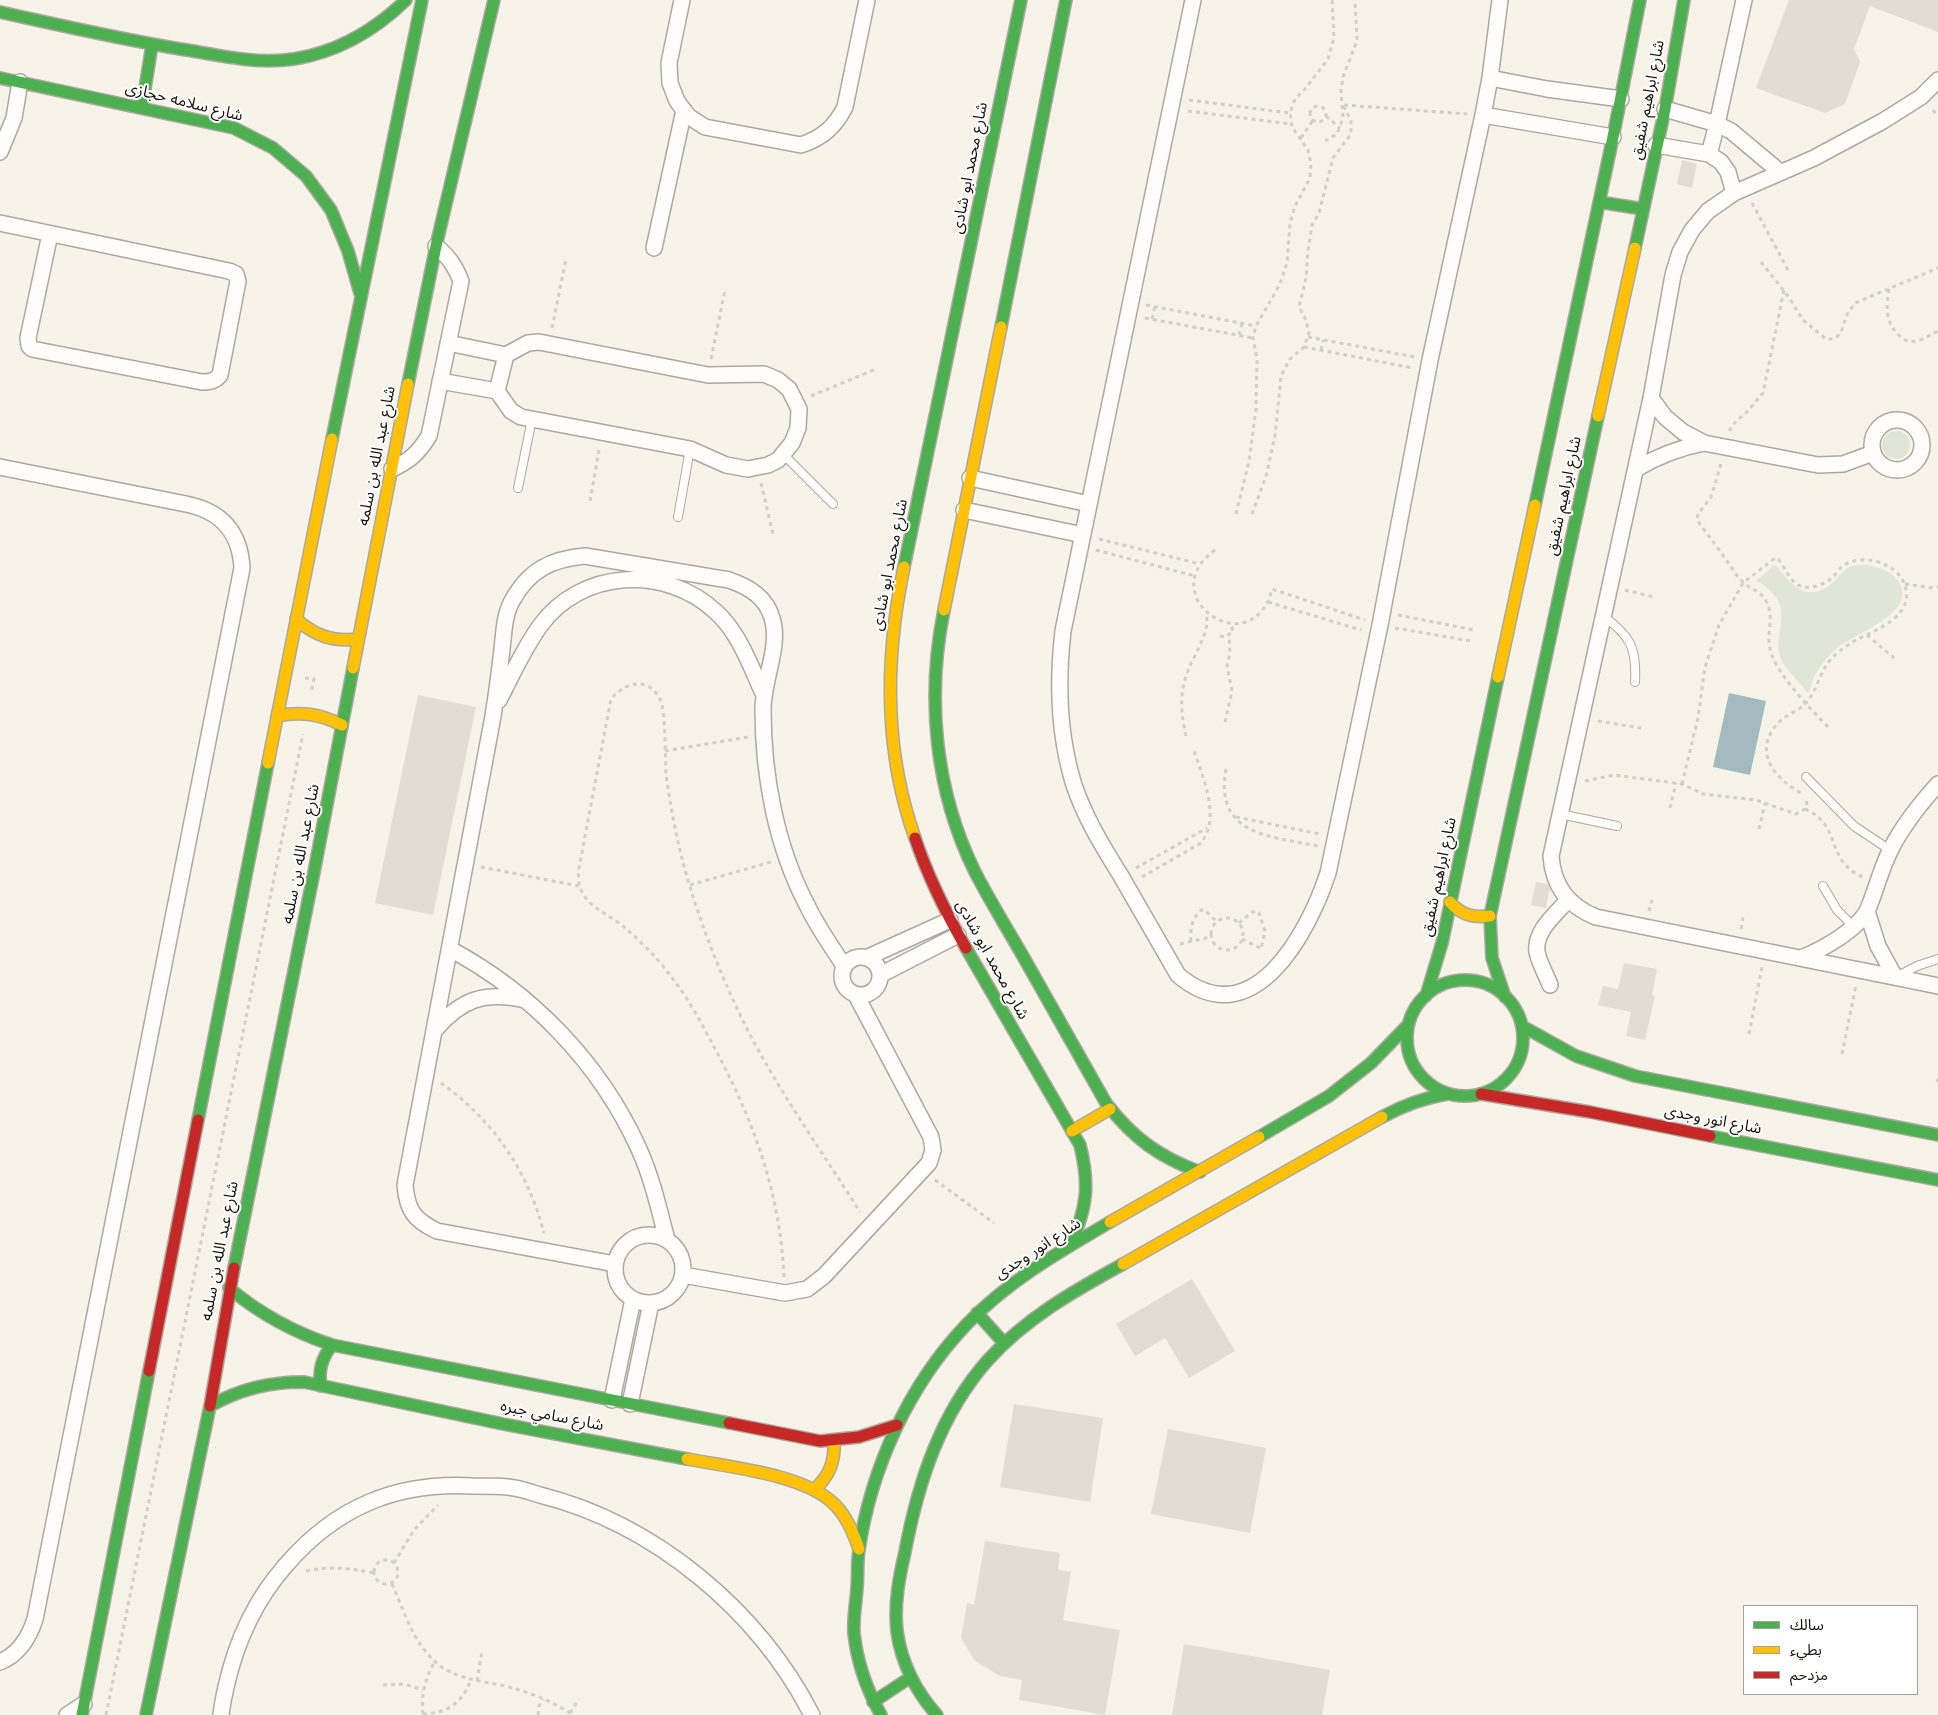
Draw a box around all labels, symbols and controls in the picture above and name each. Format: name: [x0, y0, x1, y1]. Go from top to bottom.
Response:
street label: شارع ابراهيم شفيق: [1627, 39, 1669, 161]
street label: شارع سلامه حجازى: [123, 78, 245, 126]
street label: شارع محمد ابو شادى: [948, 101, 992, 235]
street label: شارع عبد الله بن سلمه: [354, 385, 400, 527]
street label: شارع ابراهيم شفيق: [1542, 435, 1586, 557]
street label: شارع محمد ابو شادى: [868, 498, 912, 632]
street label: شارع عبد الله بن سلمه: [278, 783, 324, 925]
street label: شارع ابراهيم شفيق: [1417, 816, 1461, 938]
street label: شارع محمد ابو شادى: [951, 897, 1033, 1023]
street label: شارع انور وجدى: [1663, 1101, 1763, 1139]
street label: شارع عبد الله بن سلمه: [197, 1180, 243, 1322]
street label: شارع انور وجدى: [991, 1214, 1085, 1284]
street label: شارع سامي جبره: [499, 1397, 605, 1435]
legend: [1743, 1605, 1918, 1695]
text: سالك: [1790, 1616, 1824, 1633]
text: بطيء: [1790, 1641, 1822, 1658]
text: مزدحم: [1790, 1666, 1828, 1683]

